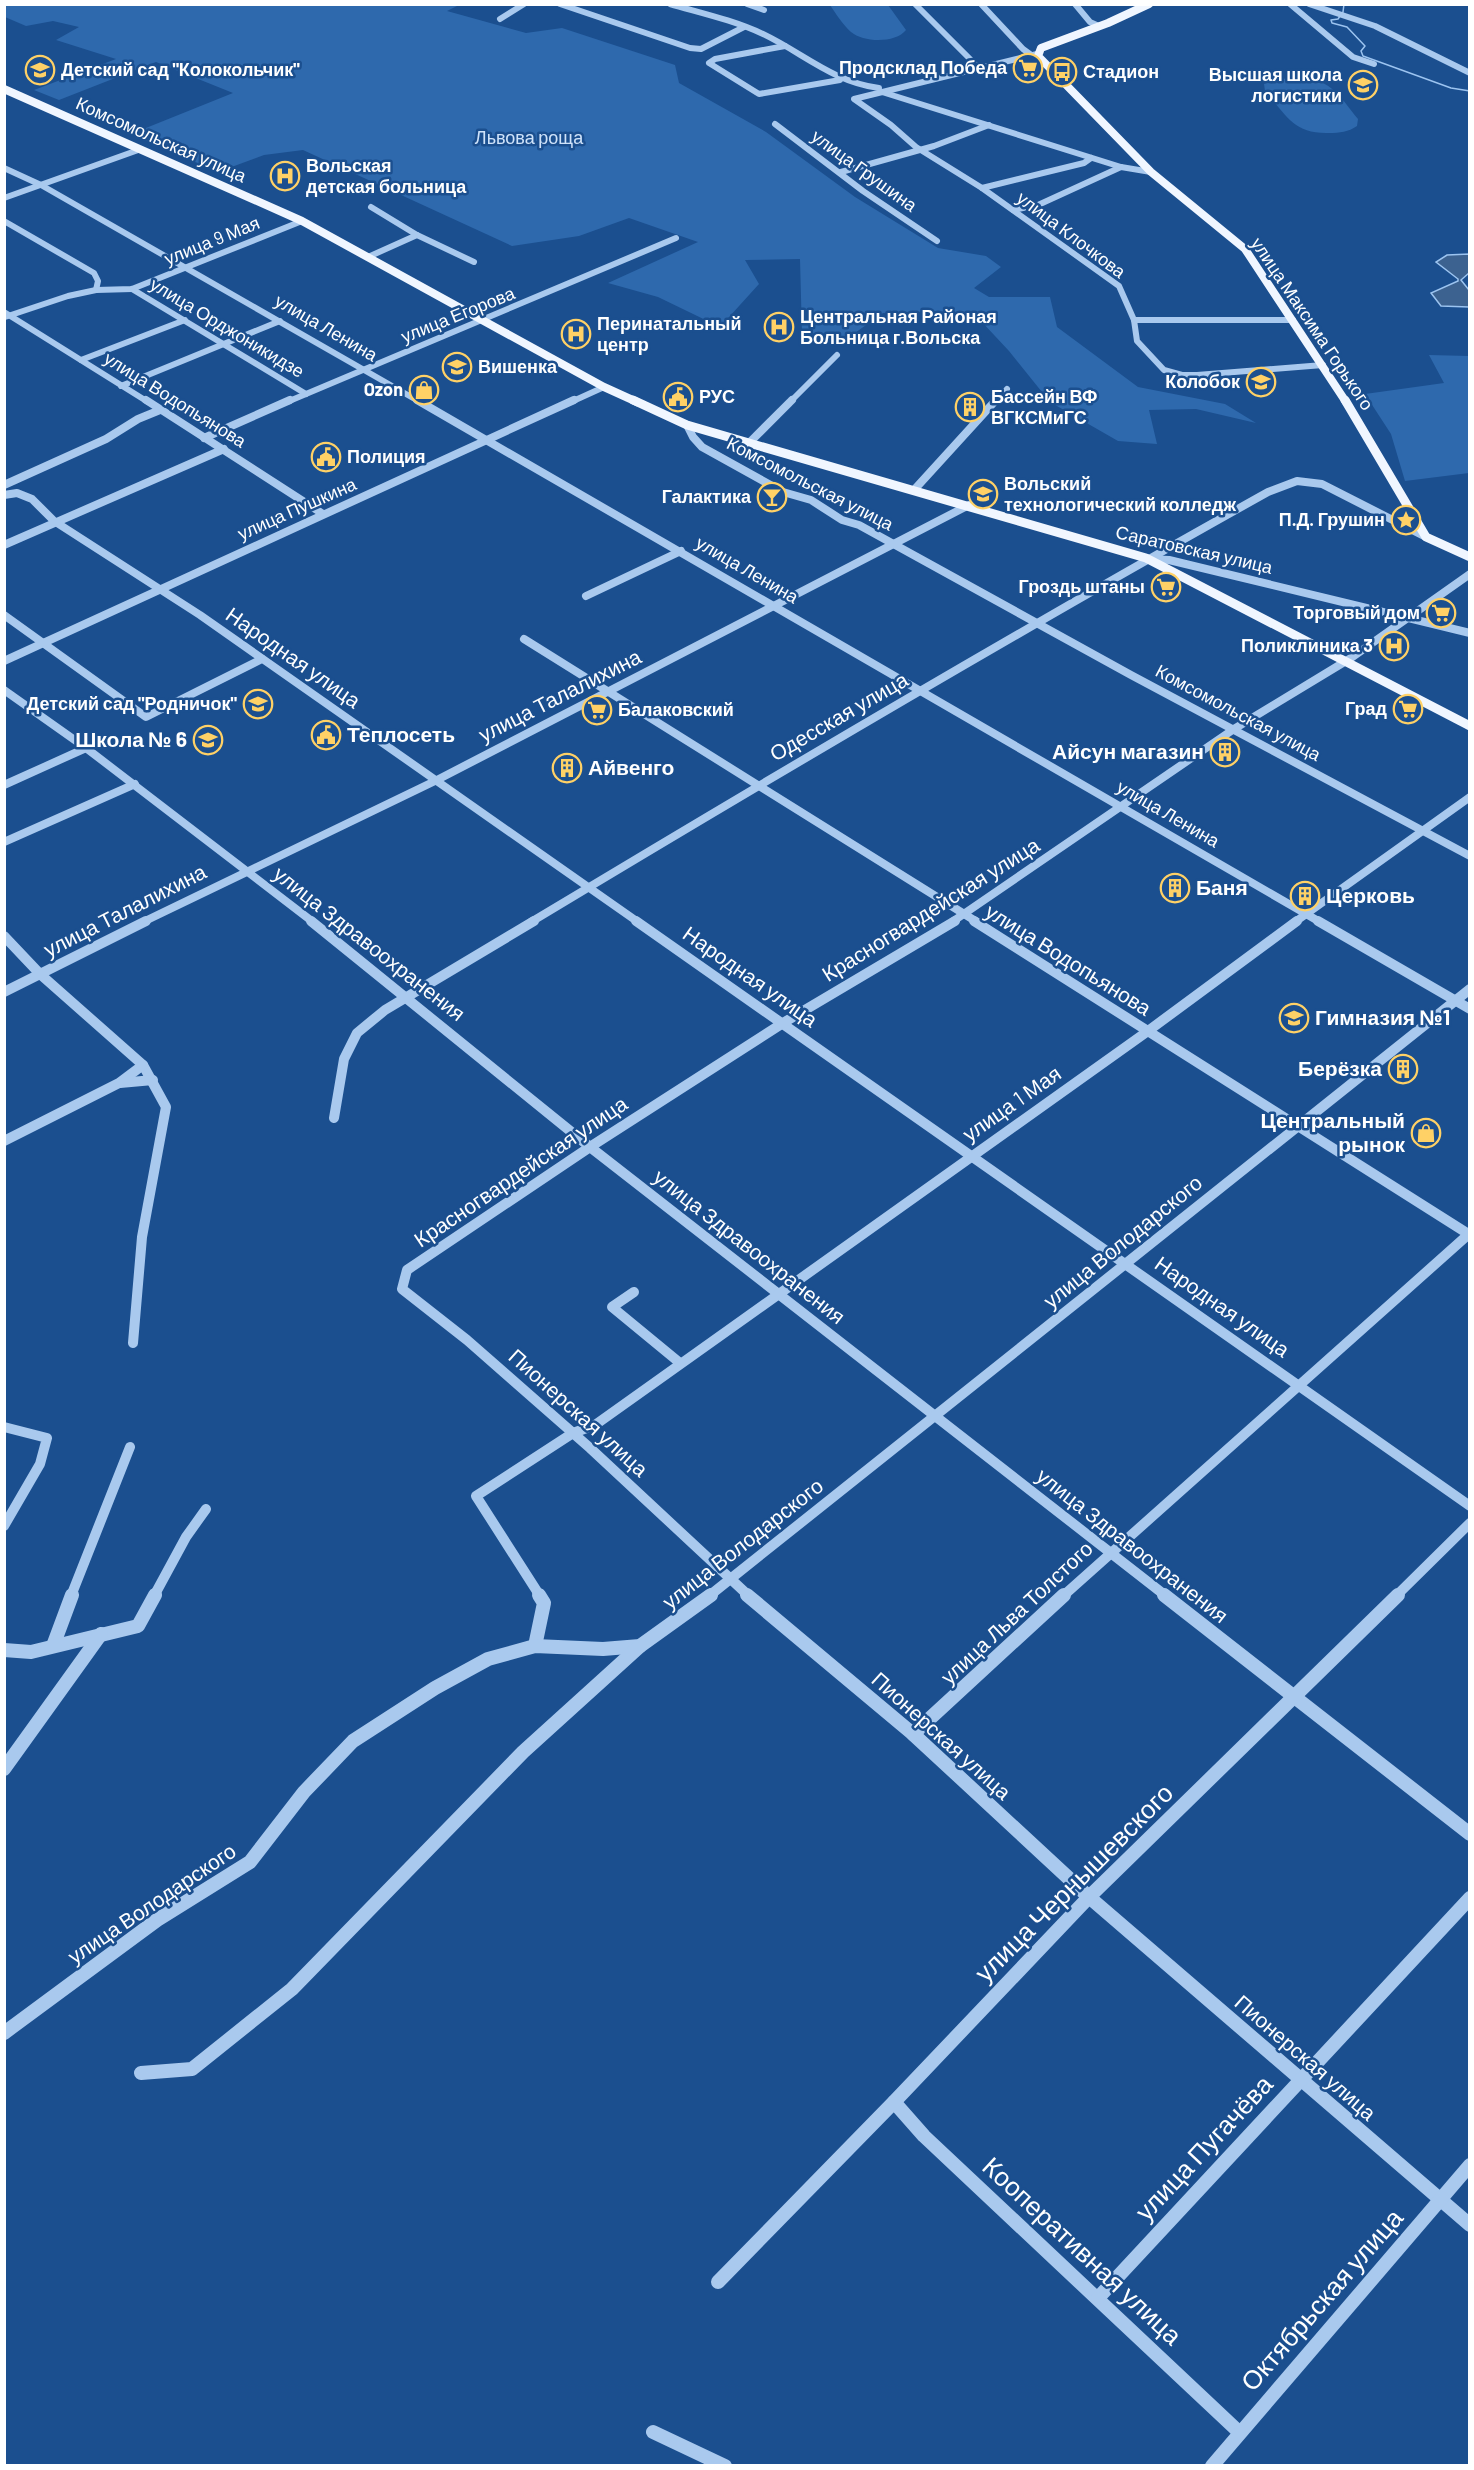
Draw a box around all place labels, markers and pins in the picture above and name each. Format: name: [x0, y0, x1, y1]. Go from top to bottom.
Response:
supermarket icon: Продсклад Победа: [1012, 52, 1044, 84]
school or university icon: Детский сад "Колокольчик": [24, 54, 56, 86]
place label: Продсклад Победа: [839, 56, 1008, 78]
bus stop icon: Стадион: [1046, 56, 1078, 88]
place label: Детский сад "Колокольчик": [61, 58, 300, 80]
place label: Стадион: [1083, 60, 1159, 82]
place label: Высшая школа логистики: [1209, 63, 1343, 106]
school or university icon: Высшая школа логистики: [1347, 69, 1379, 101]
place label: Вольская детская больница: [306, 154, 467, 197]
hospital icon: Вольская детская больница: [269, 160, 301, 192]
place label: Центральная Районая Больница г.Вольска: [800, 305, 997, 348]
hospital icon: Центральная Районая Больница г.Вольска: [763, 311, 795, 343]
place label: Перинатальный центр: [597, 312, 742, 355]
hospital icon: Перинатальный центр: [560, 318, 592, 350]
school or university icon: Вишенка: [441, 351, 473, 383]
place label: Вишенка: [478, 355, 558, 377]
school or university icon: Колобок: [1245, 366, 1277, 398]
place label: Колобок: [1165, 370, 1241, 392]
shop icon: Ozon: [408, 374, 440, 406]
place label: Ozon: [364, 378, 403, 400]
public building icon: РУС: [662, 381, 694, 413]
place label: РУС: [699, 385, 735, 407]
place label: Бассейн ВФ ВГКСМиГС: [991, 385, 1097, 428]
building icon: Бассейн ВФ ВГКСМиГС: [954, 391, 986, 423]
public building icon: Полиция: [310, 441, 342, 473]
place label: Полиция: [347, 445, 426, 467]
place label: Вольский технологический колледж: [1004, 472, 1236, 515]
school or university icon: Вольский технологический колледж: [967, 478, 999, 510]
bar icon: Галактика: [756, 481, 788, 513]
place label: Галактика: [662, 485, 752, 507]
place icon: П.Д. Грушин: [1390, 504, 1422, 536]
place label: П.Д. Грушин: [1279, 508, 1385, 530]
supermarket icon: Гроздь штаны: [1150, 571, 1182, 603]
place label: Гроздь штаны: [1019, 575, 1145, 597]
supermarket icon: Торговый дом: [1425, 597, 1457, 629]
place label: Торговый дом: [1293, 601, 1420, 623]
hospital icon: Поликлиника 3: [1378, 630, 1410, 662]
place label: Поликлиника 3: [1241, 634, 1373, 656]
school or university icon: Детский сад "Родничок": [242, 688, 274, 720]
place label: Детский сад "Родничок": [27, 692, 238, 714]
supermarket icon: Град: [1392, 693, 1424, 725]
supermarket icon: Балаковский: [581, 694, 613, 726]
place label: Град: [1345, 697, 1388, 719]
place label: Балаковский: [618, 698, 734, 720]
public building icon: Теплосеть: [310, 719, 342, 751]
place label: Теплосеть: [347, 721, 455, 746]
school or university icon: Школа № 6: [192, 724, 224, 756]
place label: Школа № 6: [75, 726, 187, 751]
building icon: Айсун магазин: [1209, 736, 1241, 768]
place label: Айсун магазин: [1052, 738, 1204, 763]
building icon: Айвенго: [551, 752, 583, 784]
place label: Айвенго: [588, 754, 674, 779]
building icon: Баня: [1159, 872, 1191, 904]
place label: Баня: [1196, 874, 1248, 899]
building icon: Церковь: [1289, 880, 1321, 912]
place label: Церковь: [1326, 882, 1415, 907]
school or university icon: Гимназия №1: [1278, 1002, 1310, 1034]
place label: Гимназия №1: [1315, 1004, 1450, 1029]
building icon: Берёзка: [1387, 1053, 1419, 1085]
place label: Берёзка: [1298, 1055, 1382, 1080]
place label: Центральный рынок: [1260, 1107, 1405, 1156]
shop icon: Центральный рынок: [1410, 1117, 1442, 1149]

